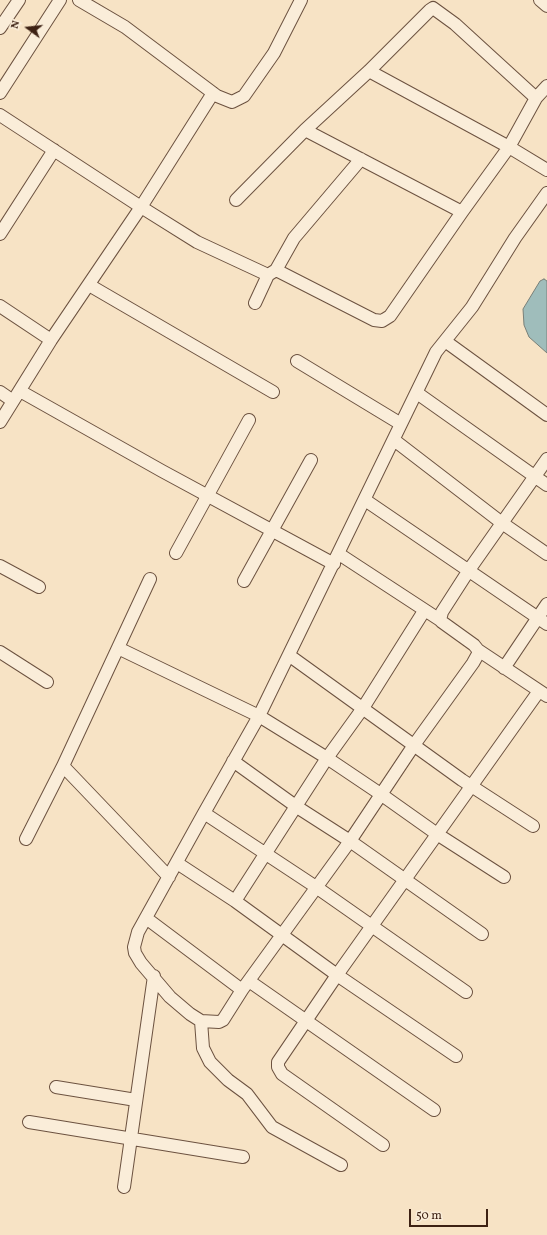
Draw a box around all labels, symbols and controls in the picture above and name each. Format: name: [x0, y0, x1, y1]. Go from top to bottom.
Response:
north arrow: [8, 8, 48, 48]
text: N: [8, 19, 24, 31]
scale bar: [411, 1201, 490, 1227]
text: 50 m: [416, 1208, 442, 1224]

